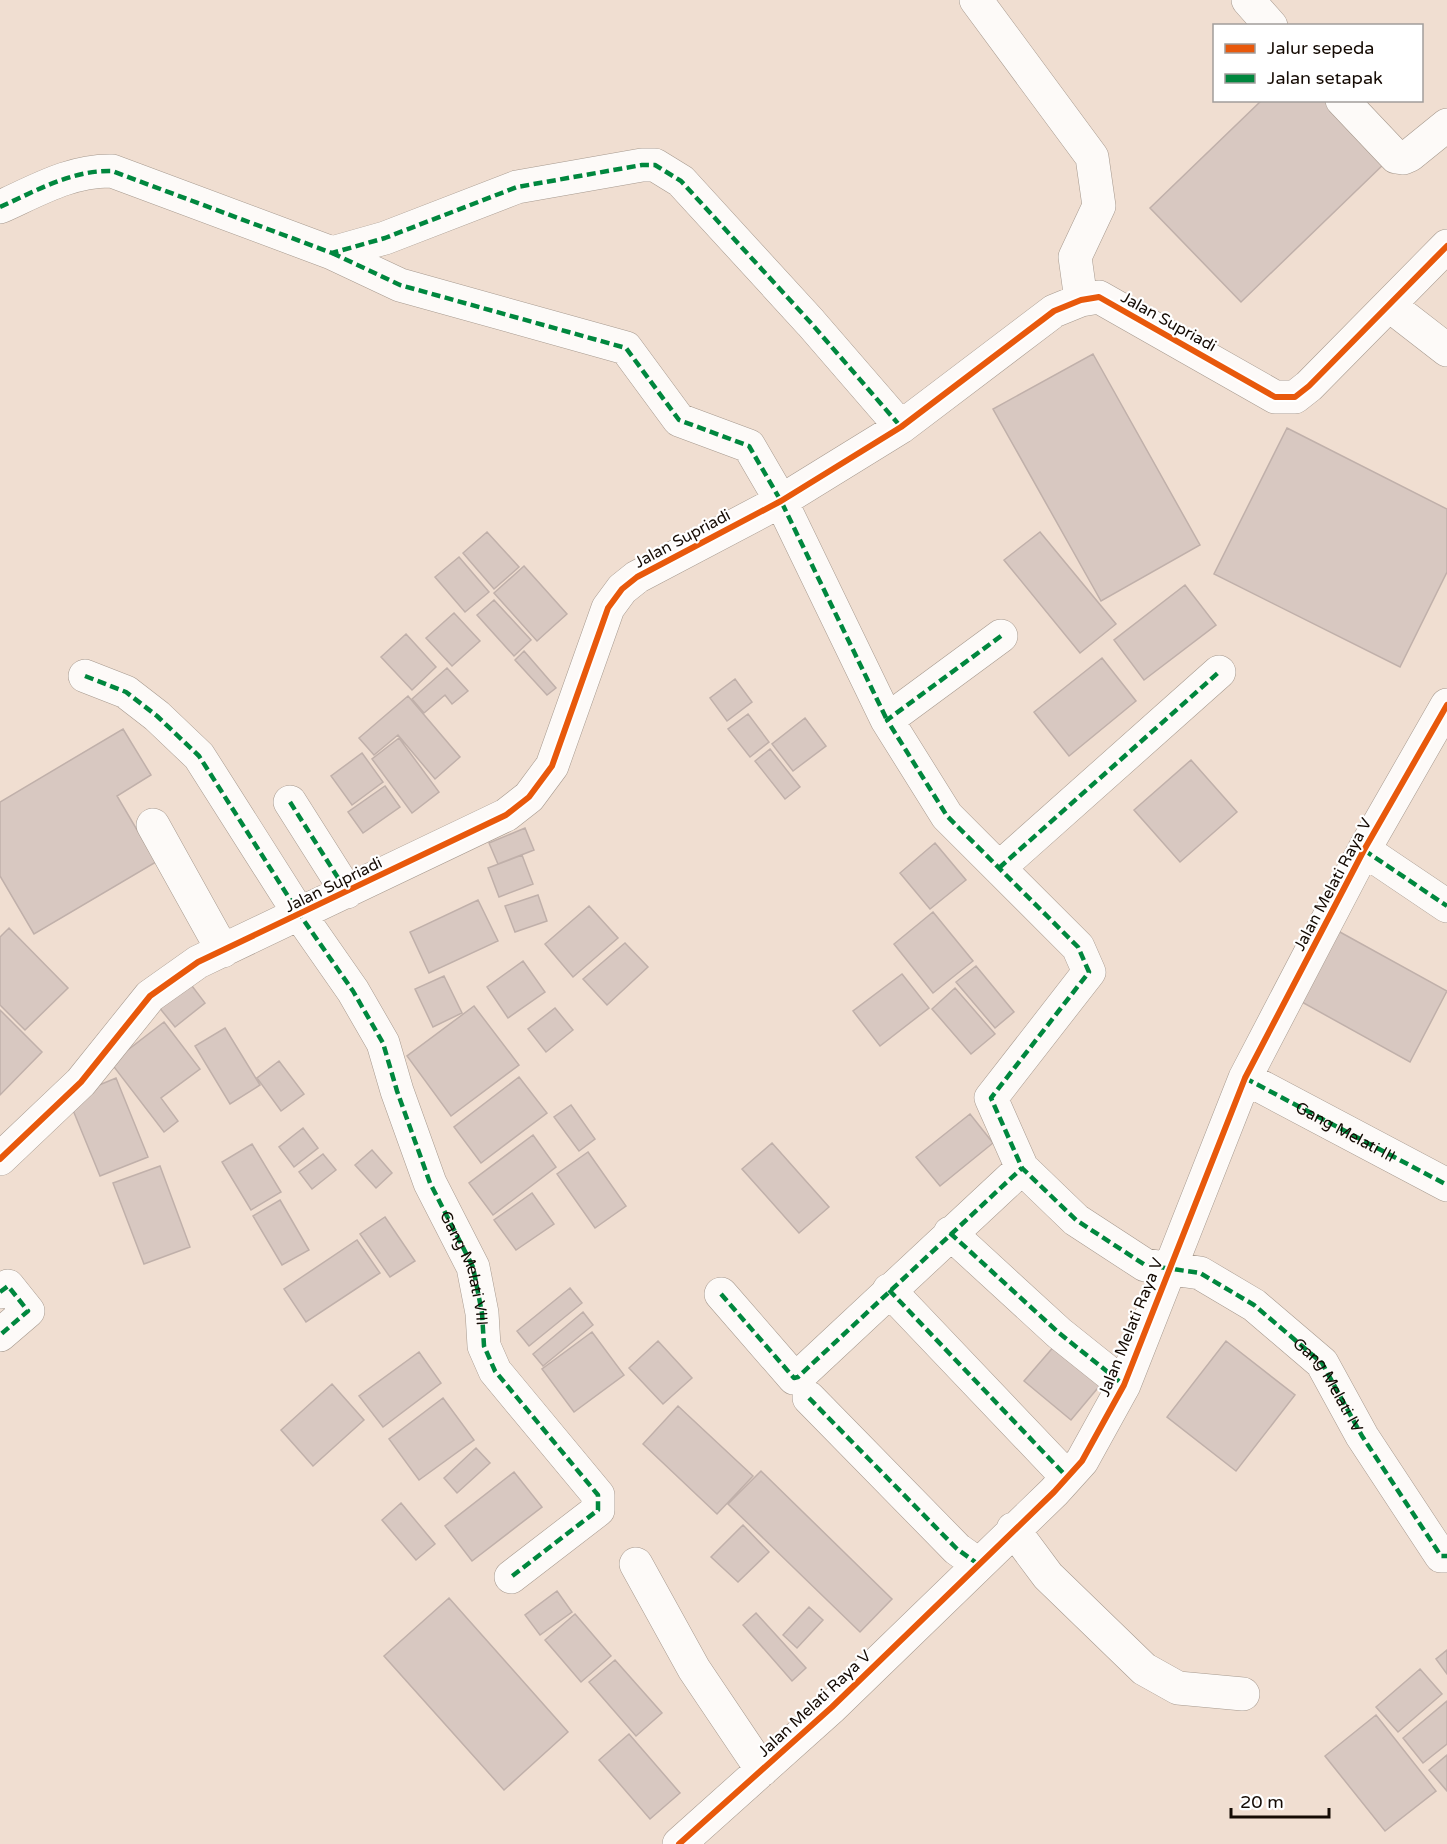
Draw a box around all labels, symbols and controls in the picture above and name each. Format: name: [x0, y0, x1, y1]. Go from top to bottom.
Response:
legend: [1213, 24, 1423, 102]
text: Jalur sepeda: [1267, 37, 1374, 59]
text: Jalan setapak: [1267, 67, 1383, 89]
street label: Jalan Supriadi: [1117, 287, 1220, 356]
street label: Jalan Supriadi: [631, 505, 734, 573]
street label: Jalan Melati Raya V: [1289, 815, 1376, 954]
street label: Jalan Supriadi: [281, 853, 385, 917]
street label: Gang Melati III: [1292, 1098, 1399, 1167]
street label: Gang Melati VIII: [435, 1208, 492, 1326]
street label: Jalan Melati Raya V: [1094, 1255, 1168, 1400]
street label: Gang Melati IV: [1288, 1334, 1367, 1436]
street label: Jalan Melati Raya V: [754, 1646, 875, 1761]
scale bar: [1231, 1781, 1328, 1819]
text: 20 m: [1240, 1791, 1284, 1813]

